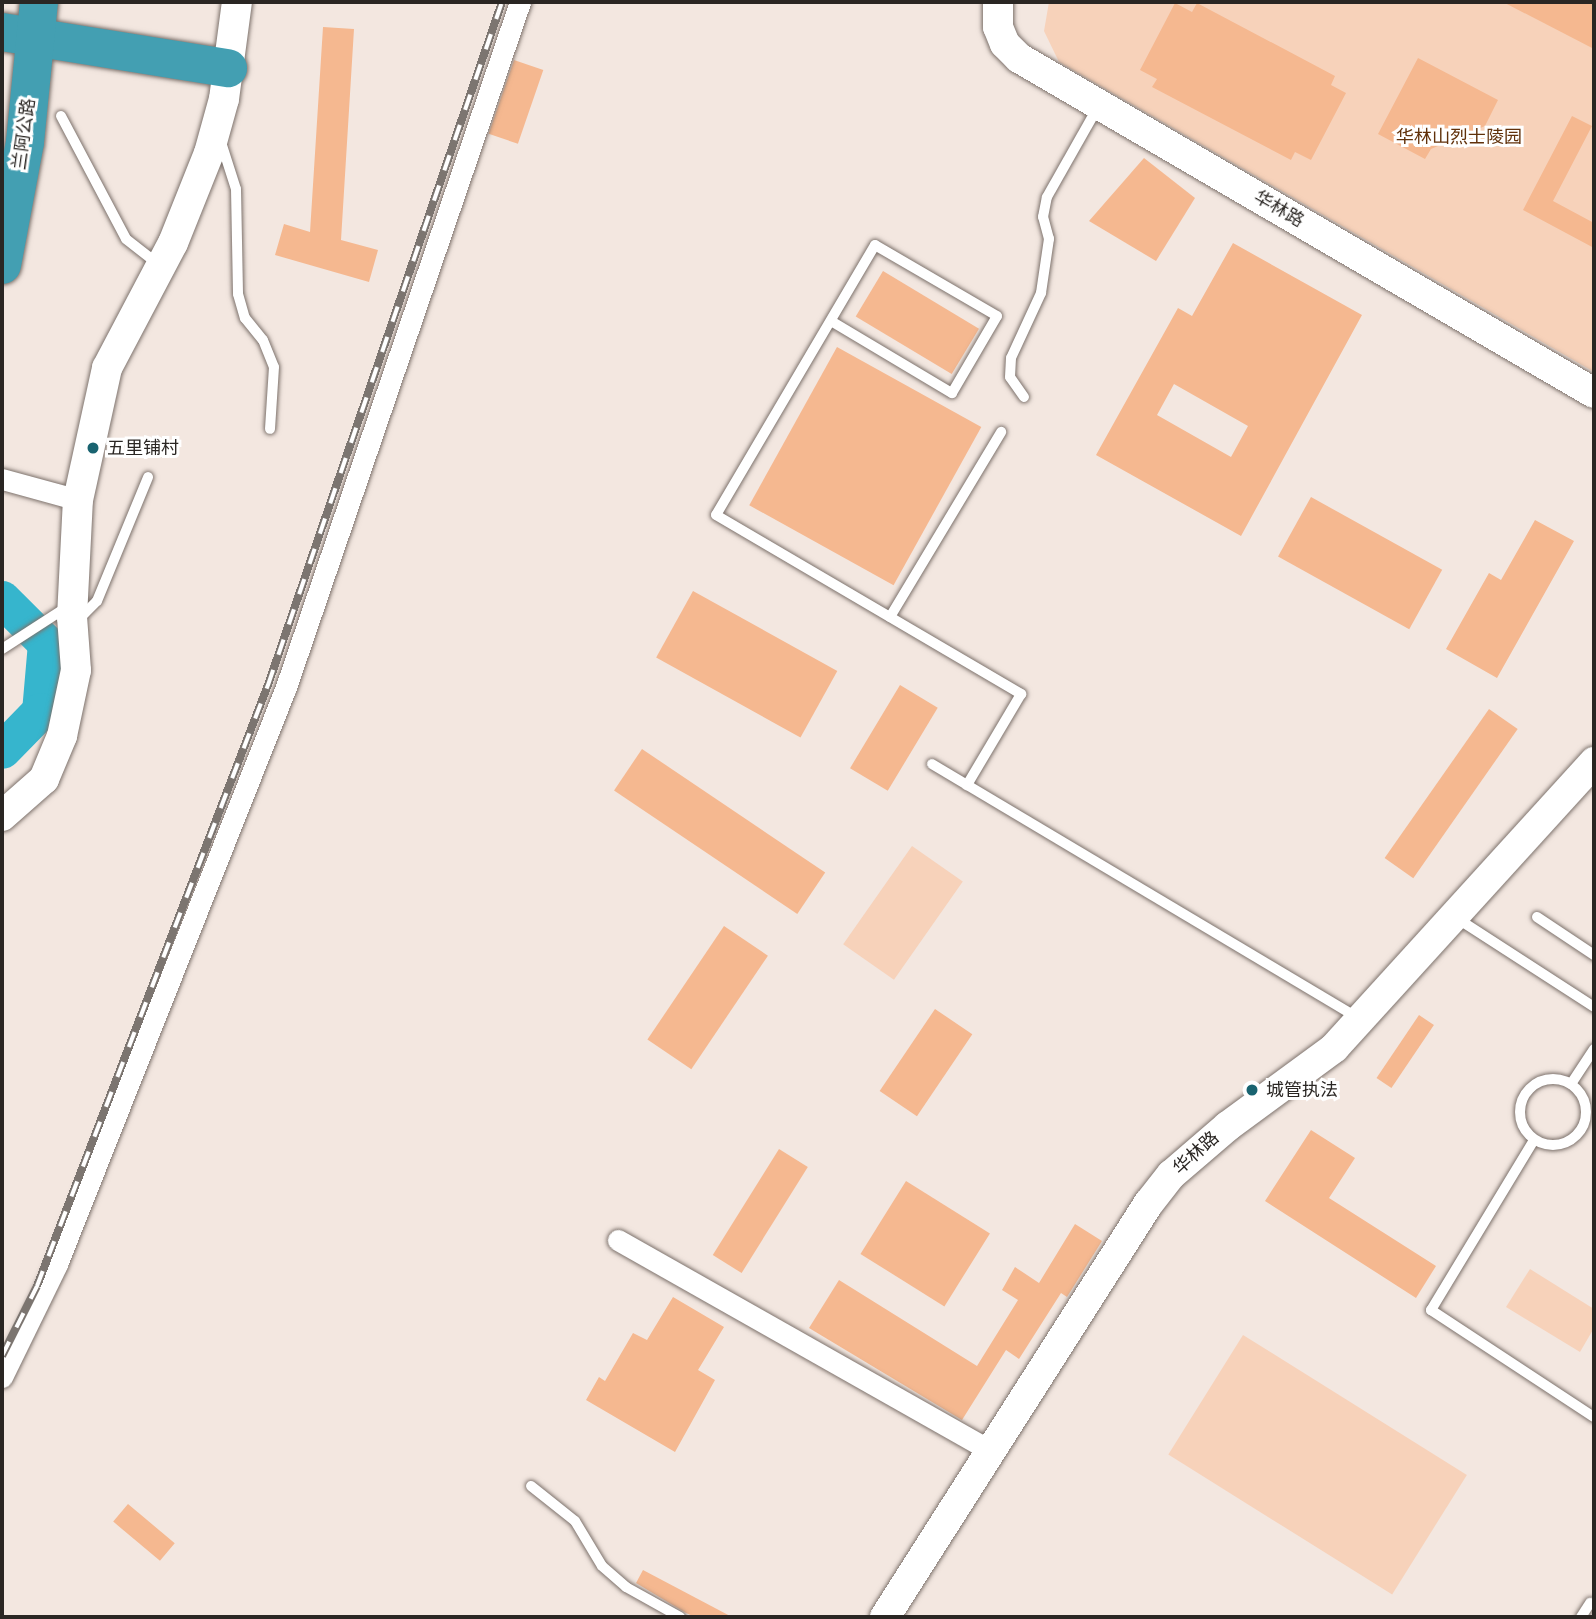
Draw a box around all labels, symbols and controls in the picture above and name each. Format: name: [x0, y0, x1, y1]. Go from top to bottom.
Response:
street label: 兰阿公路: [8, 97, 40, 171]
park label: 华林山烈士陵园: [1396, 126, 1522, 148]
street label: 华林路: [1250, 186, 1308, 232]
place label: 五里铺村: [107, 437, 179, 459]
marker: 五里铺村: [85, 440, 101, 456]
place label: 城管执法: [1266, 1079, 1338, 1101]
marker: 城管执法: [1244, 1082, 1260, 1098]
street label: 华林路: [1169, 1127, 1223, 1179]

